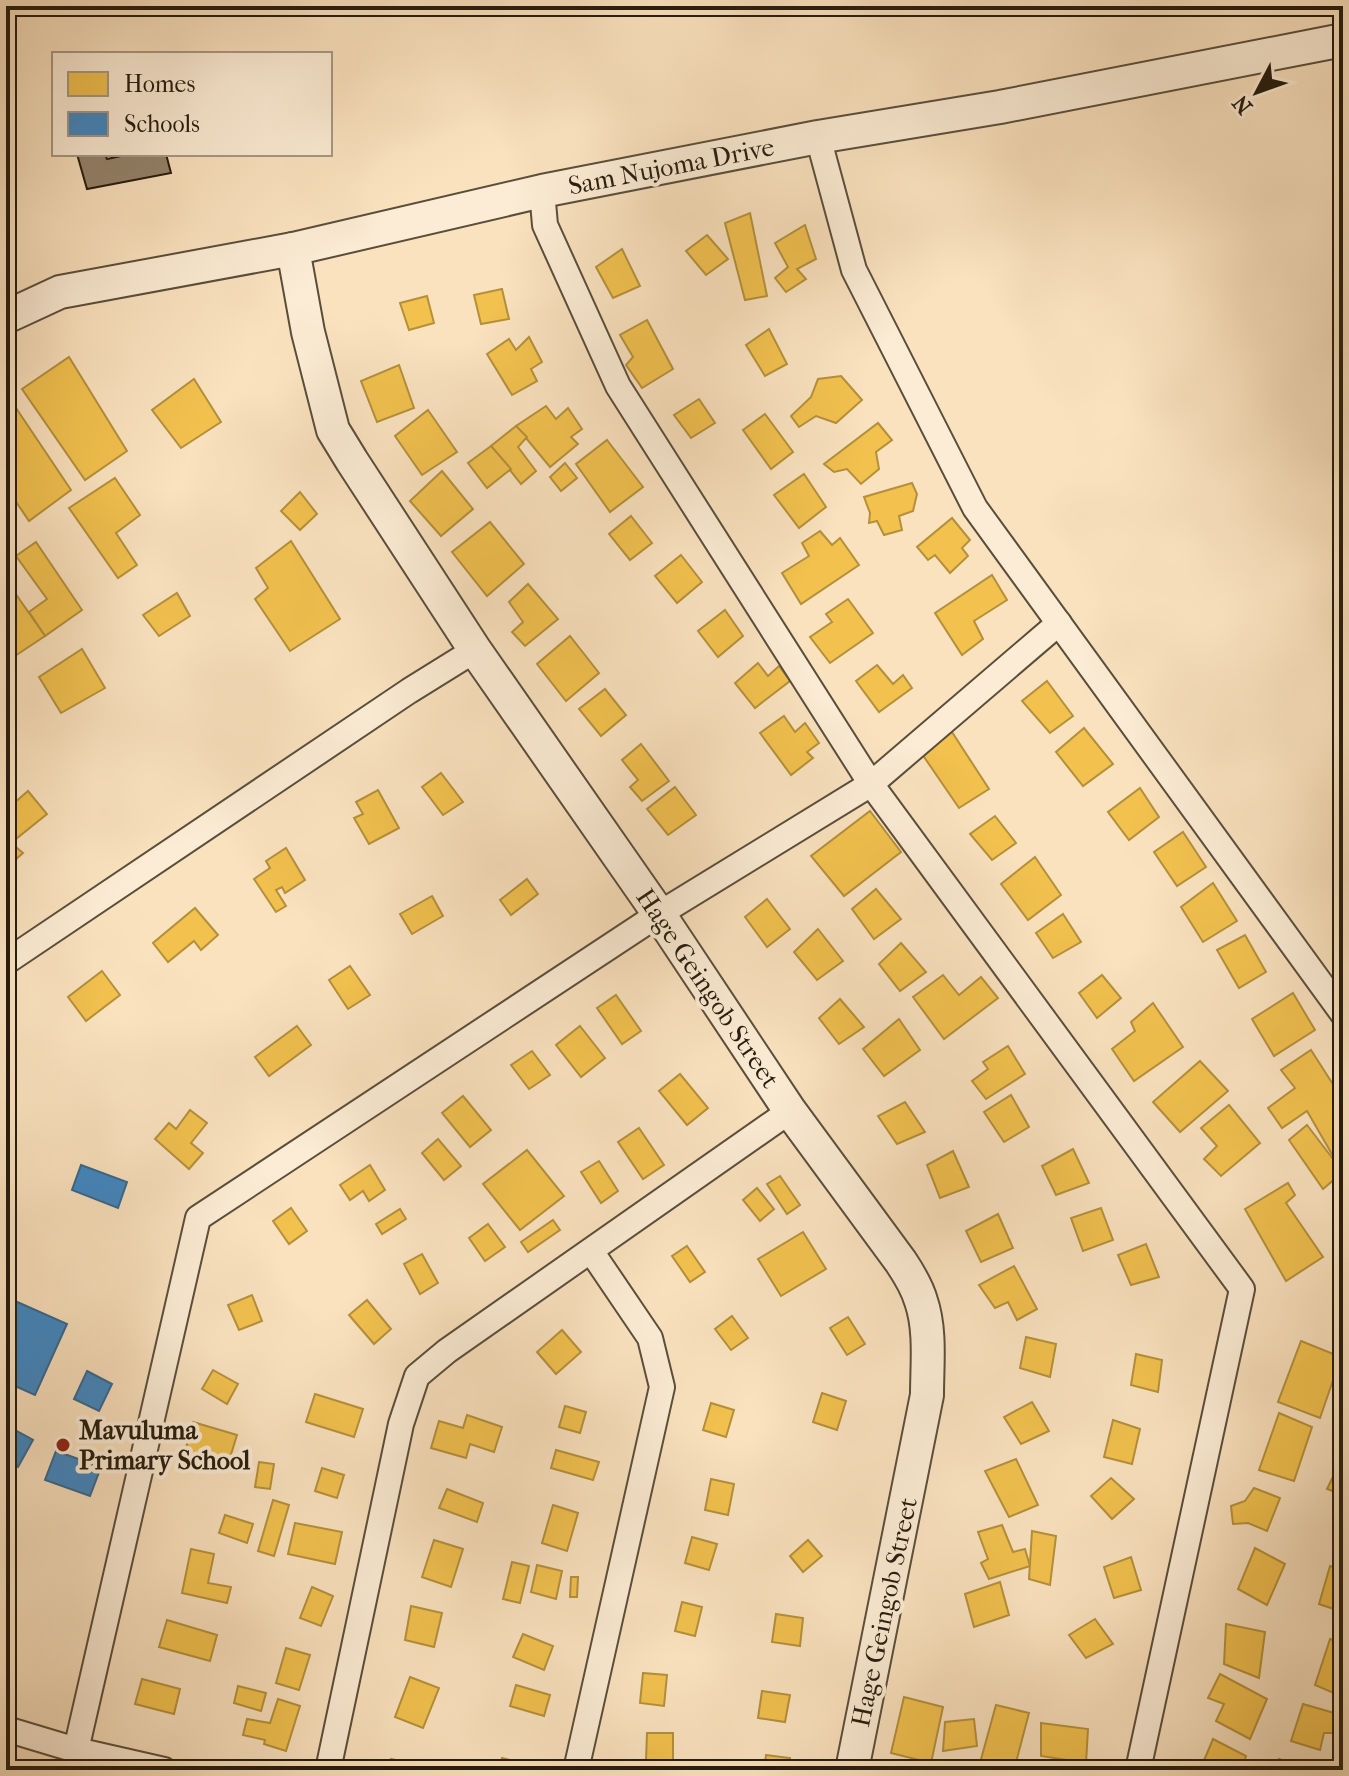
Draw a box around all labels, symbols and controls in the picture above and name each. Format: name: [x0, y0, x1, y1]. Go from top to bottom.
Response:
legend: [52, 52, 332, 156]
north arrow: [1217, 52, 1297, 132]
text: Homes: [124, 70, 195, 98]
text: N: [1227, 89, 1258, 119]
text: Schools: [124, 110, 200, 138]
street label: Sam Nujoma Drive: [566, 131, 777, 202]
street label: Hage Geingob Street: [629, 883, 786, 1094]
place label: Mavuluma Primary School: [79, 1415, 251, 1476]
marker: Mavuluma Primary School: [54, 1436, 72, 1454]
street label: Hage Geingob Street: [845, 1494, 924, 1730]

